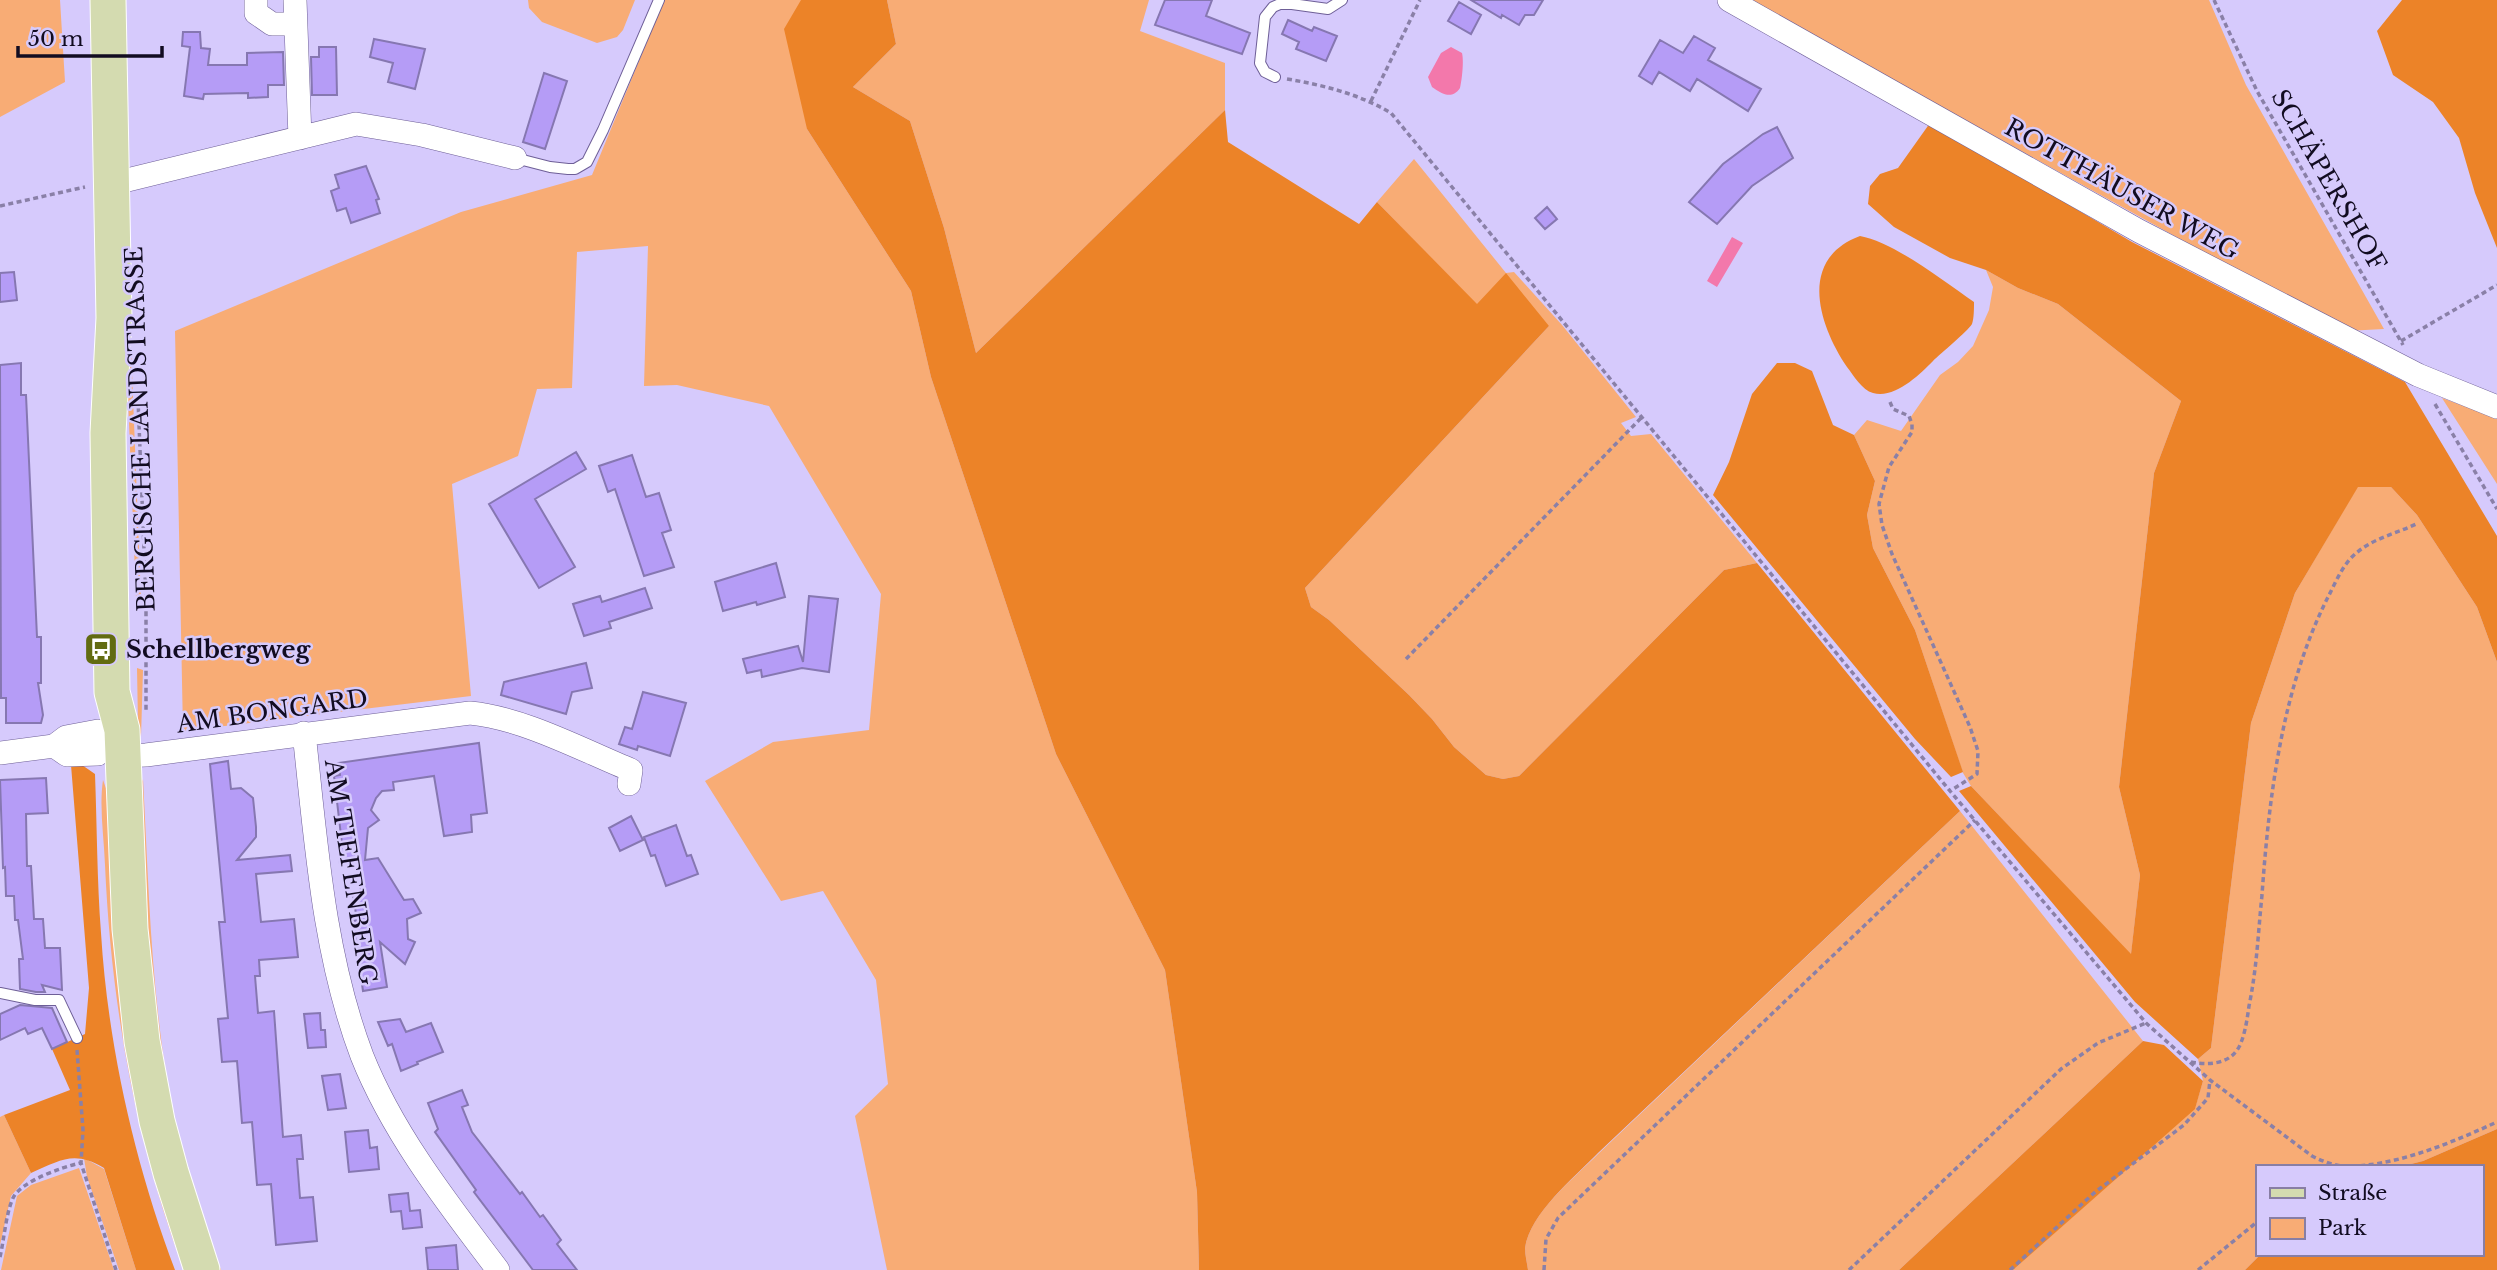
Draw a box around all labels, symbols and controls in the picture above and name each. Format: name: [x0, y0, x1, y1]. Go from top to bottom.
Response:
scale bar: [18, 14, 161, 58]
text: 50 m: [28, 26, 84, 52]
street label: SCHÄPERSHOF: [2265, 84, 2393, 276]
street label: ROTTHÄUSER WEG: [2000, 113, 2244, 266]
street label: BERGISCHE LANDSTRASSE: [119, 246, 161, 612]
bus stop icon: Schellbergweg: [82, 630, 120, 668]
place label: Schellbergweg: [126, 635, 311, 664]
street label: AM BONGARD: [173, 683, 370, 739]
street label: AM TIEFENBERG: [319, 756, 383, 987]
legend: [2256, 1165, 2483, 1256]
text: Straße: [2318, 1180, 2387, 1206]
text: Park: [2318, 1215, 2367, 1241]

